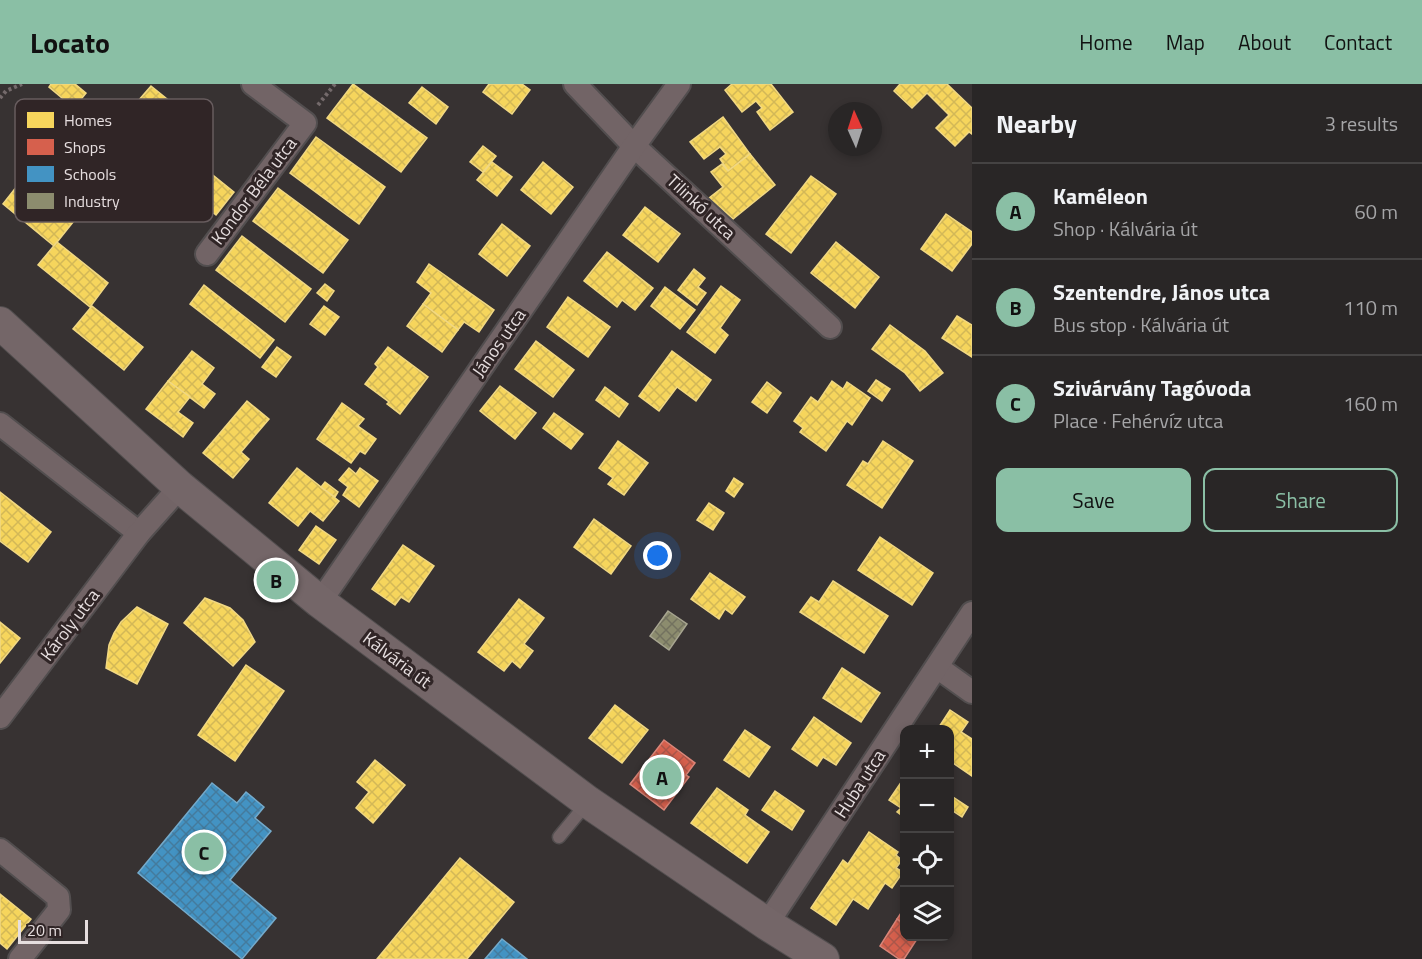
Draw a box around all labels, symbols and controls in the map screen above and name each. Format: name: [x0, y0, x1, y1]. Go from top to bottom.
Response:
text: Locato: [30, 21, 110, 64]
text: Home: [1079, 26, 1133, 58]
text: Map: [1166, 26, 1205, 58]
text: About: [1238, 26, 1291, 58]
text: Contact: [1324, 26, 1392, 58]
legend: [15, 99, 213, 222]
north arrow: [828, 102, 882, 156]
text: Nearby: [996, 104, 1077, 143]
text: Homes: [64, 108, 112, 132]
text: 3 results: [1325, 108, 1398, 139]
street label: Kondor Béla utca: [204, 131, 303, 250]
text: Shops: [64, 135, 106, 159]
text: Schools: [64, 162, 116, 186]
street label: Tilinkó utca: [661, 168, 742, 246]
text: Kaméleon: [1053, 179, 1148, 213]
text: Industry: [64, 189, 120, 213]
text: A: [1009, 196, 1022, 227]
text: 60 m: [1354, 196, 1398, 227]
text: Shop · Kálvária út: [1053, 213, 1198, 244]
text: Szentendre, János utca: [1053, 275, 1270, 309]
text: B: [1009, 292, 1022, 323]
text: 110 m: [1343, 292, 1398, 323]
street label: János utca: [465, 303, 532, 383]
text: Bus stop · Kálvária út: [1053, 309, 1229, 340]
text: Szivárvány Tagóvoda: [1053, 371, 1251, 405]
text: C: [1010, 388, 1021, 419]
text: 160 m: [1343, 388, 1398, 419]
text: Place · Fehérvíz utca: [1053, 405, 1223, 436]
button: Save: [996, 468, 1191, 532]
button: Share: [1203, 468, 1398, 532]
your location: [643, 541, 672, 570]
pin: B: [256, 558, 296, 602]
street label: Károly utca: [33, 583, 106, 667]
street label: Kálvária út: [357, 625, 438, 695]
map controls: [900, 725, 954, 941]
button: +: [900, 725, 954, 779]
street label: Huba utca: [827, 744, 892, 823]
pin: A: [642, 754, 682, 800]
button: −: [900, 779, 954, 833]
pin: C: [184, 830, 224, 874]
button: locate: [900, 833, 954, 887]
button: layers: [900, 887, 954, 941]
scale bar: [18, 917, 88, 944]
text: 20 m: [27, 918, 62, 942]

